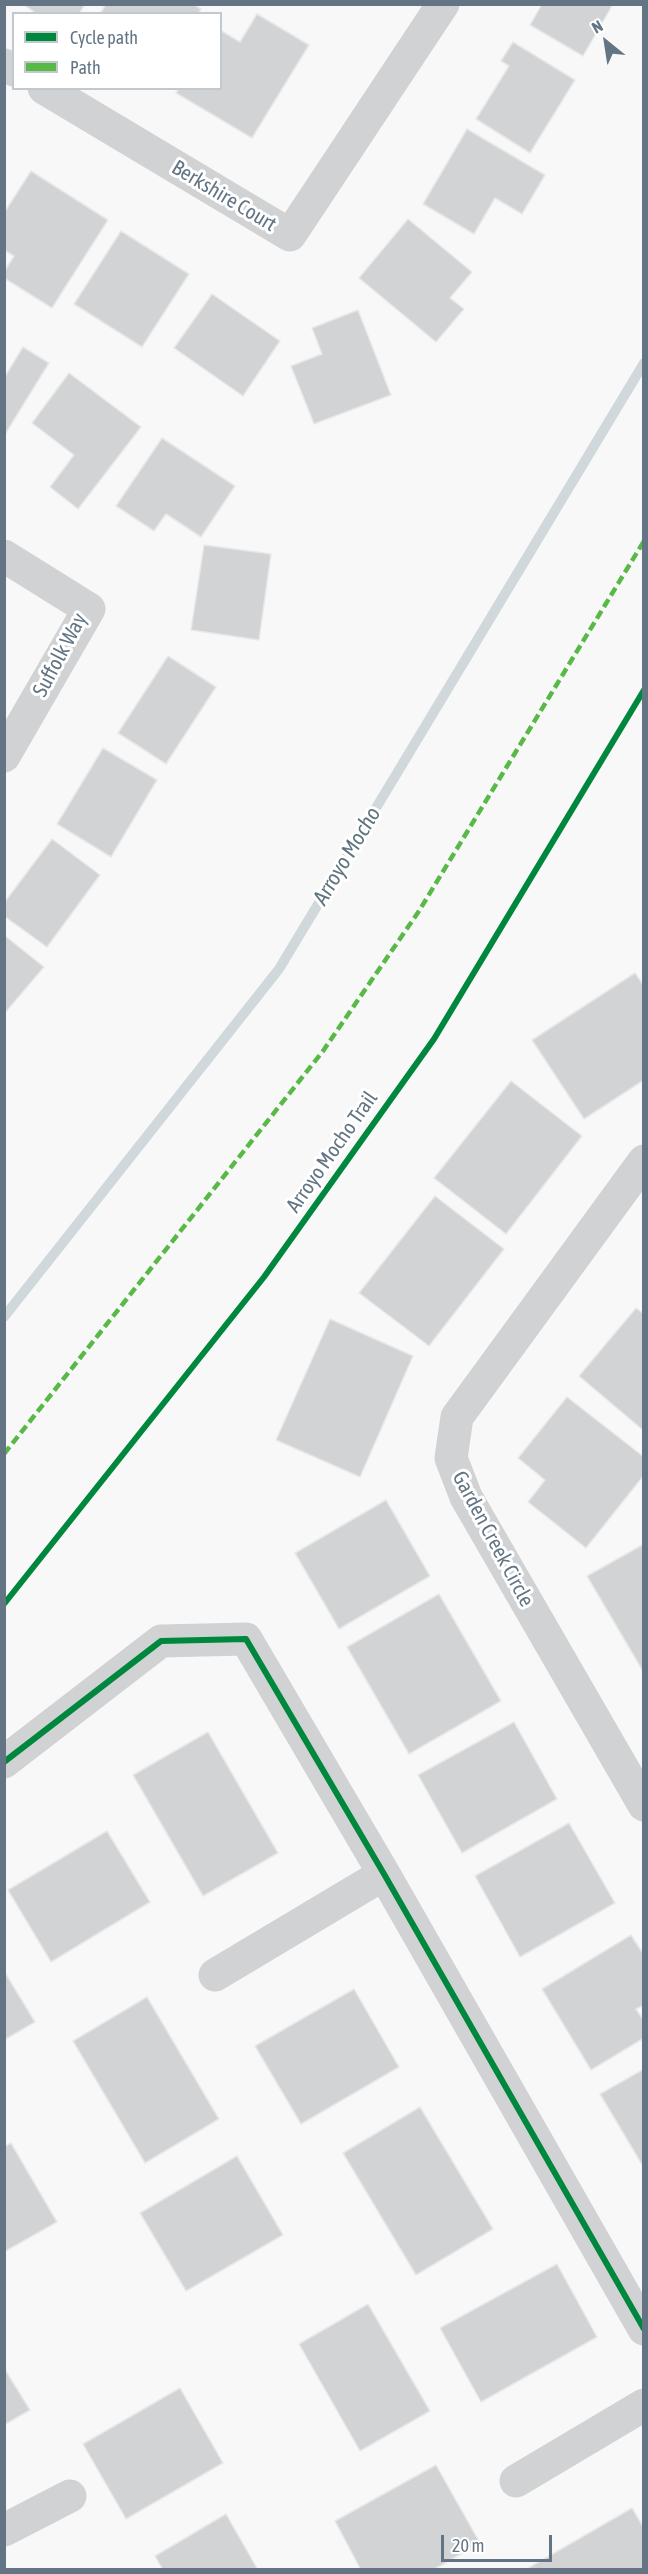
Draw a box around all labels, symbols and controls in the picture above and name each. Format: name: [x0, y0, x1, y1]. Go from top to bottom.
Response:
legend: [12, 12, 222, 90]
north arrow: [576, 12, 636, 72]
text: N: [588, 16, 606, 37]
text: Cycle path: [70, 27, 138, 48]
text: Path: [70, 57, 101, 78]
street label: Berkshire Court: [167, 155, 281, 237]
street label: Suffolk Way: [28, 609, 92, 701]
water label: Arroyo Mocho: [307, 802, 387, 910]
street label: Arroyo Mocho Trail: [281, 1087, 383, 1217]
street label: Garden Creek Circle: [447, 1467, 539, 1611]
scale bar: [444, 2523, 555, 2561]
text: 20 m: [452, 2535, 484, 2556]

